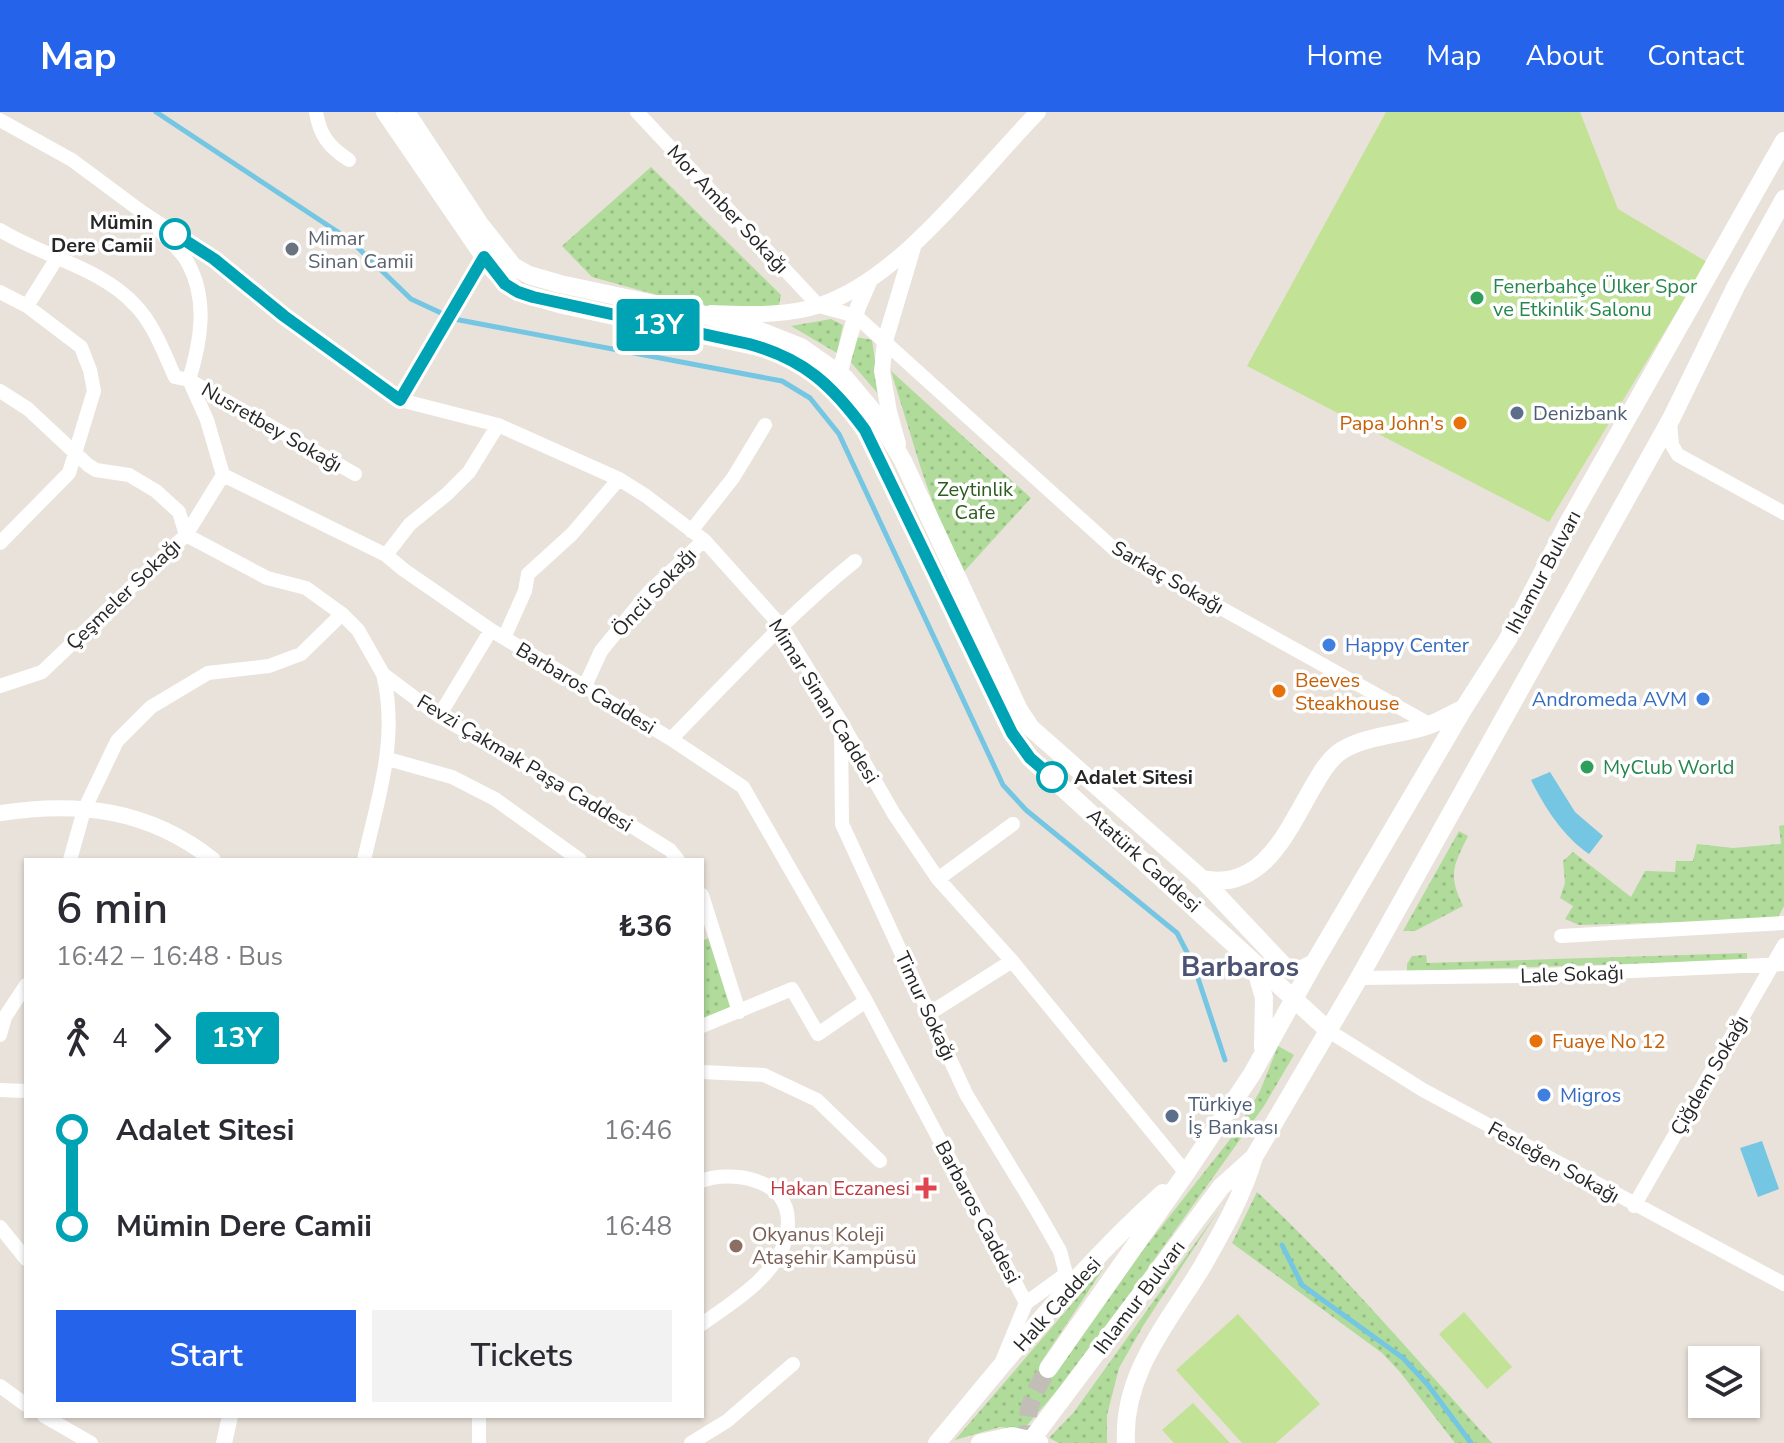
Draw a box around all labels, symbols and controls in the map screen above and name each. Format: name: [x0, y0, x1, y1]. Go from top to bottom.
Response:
text: Map: [40, 31, 117, 82]
text: Home: [1307, 37, 1382, 75]
text: Map: [1426, 37, 1481, 75]
text: About: [1525, 37, 1603, 75]
text: Contact: [1647, 37, 1744, 75]
street label: Mor Amber Sokağı: [661, 139, 794, 280]
place label: Mümin Dere Camii: [51, 209, 153, 259]
marker: Mümin Dere Camii: [160, 219, 190, 249]
place label: Mimar Sinan Camii: [308, 225, 414, 275]
marker: Mimar Sinan Camii: [283, 240, 301, 258]
place label: Fenerbahçe Ülker Spor ve Etkinlik Salonu: [1493, 273, 1697, 323]
marker: Fenerbahçe Ülker Spor ve Etkinlik Salonu: [1468, 289, 1486, 307]
line badge: 13Y: [612, 299, 704, 351]
text: 13Y: [633, 306, 683, 344]
street label: Nusretbey Sokağı: [197, 376, 347, 479]
place label: Denizbank: [1533, 400, 1628, 427]
marker: Denizbank: [1508, 404, 1526, 422]
place label: Papa John's: [1339, 410, 1444, 437]
marker: Papa John's: [1451, 414, 1469, 432]
park label: Zeytinlik Cafe: [937, 476, 1014, 526]
street label: Ihlamur Bulvarı: [1499, 506, 1587, 639]
street label: Çeşmeler Sokağı: [60, 533, 187, 656]
street label: Sarkaç Sokağı: [1107, 534, 1229, 620]
street label: Öncü Sokağı: [606, 542, 703, 643]
street label: Mimar Sinan Caddesi: [762, 614, 885, 789]
place label: Happy Center: [1345, 632, 1469, 659]
street label: Barbaros Caddesi: [511, 636, 661, 741]
marker: Happy Center: [1320, 636, 1338, 654]
place label: Beeves Steakhouse: [1295, 667, 1399, 717]
marker: Beeves Steakhouse: [1270, 682, 1288, 700]
place label: Andromeda AVM: [1532, 686, 1687, 713]
street label: Fevzi Çakmak Paşa Caddesi: [412, 688, 638, 839]
marker: Andromeda AVM: [1694, 690, 1712, 708]
place label: MyClub World: [1603, 754, 1734, 781]
marker: MyClub World: [1578, 758, 1596, 776]
marker: Adalet Sitesi: [1037, 762, 1067, 792]
place label: Adalet Sitesi: [1074, 764, 1193, 791]
street label: Atatürk Caddesi: [1081, 802, 1206, 919]
text: 6 min: [56, 879, 168, 939]
text: ₺36: [618, 906, 672, 947]
text: 16:42 – 16:48 · Bus: [56, 939, 283, 974]
street label: Timur Sokağı: [888, 947, 963, 1065]
district label: Barbaros: [1181, 948, 1299, 986]
street label: Lale Sokağı: [1520, 959, 1624, 990]
street label: Çiğdem Sokağı: [1664, 1010, 1755, 1140]
icon: walk: [56, 1016, 100, 1060]
icon: forward: [140, 1016, 184, 1060]
text: 13Y: [212, 1019, 263, 1057]
text: 4: [112, 1021, 128, 1056]
place label: Fuaye No 12: [1552, 1028, 1665, 1055]
marker: Fuaye No 12: [1527, 1032, 1545, 1050]
place label: Migros: [1560, 1082, 1621, 1109]
marker: Migros: [1535, 1086, 1553, 1104]
place label: Türkiye İş Bankası: [1188, 1091, 1278, 1141]
marker: Türkiye İş Bankası: [1163, 1107, 1181, 1125]
text: Adalet Sitesi: [116, 1110, 294, 1151]
text: 16:46: [604, 1113, 672, 1148]
street label: Fesleğen Sokağı: [1483, 1115, 1624, 1210]
street label: Barbaros Caddesi: [928, 1136, 1027, 1289]
place label: Hakan Eczanesi: [770, 1175, 910, 1202]
marker: Hakan Eczanesi: [917, 1179, 935, 1197]
text: Mümin Dere Camii: [116, 1206, 372, 1247]
text: 16:48: [604, 1209, 672, 1244]
place label: Okyanus Koleji Ataşehir Kampüsü: [752, 1221, 916, 1271]
street label: Ihlamur Bulvarı: [1088, 1235, 1191, 1360]
marker: Okyanus Koleji Ataşehir Kampüsü: [727, 1237, 745, 1255]
street label: Halk Caddesi: [1008, 1251, 1107, 1358]
button: Start: [56, 1310, 356, 1402]
button: Tickets: [372, 1310, 672, 1402]
map controls: [1688, 1346, 1760, 1418]
button: layers: [1688, 1346, 1760, 1418]

